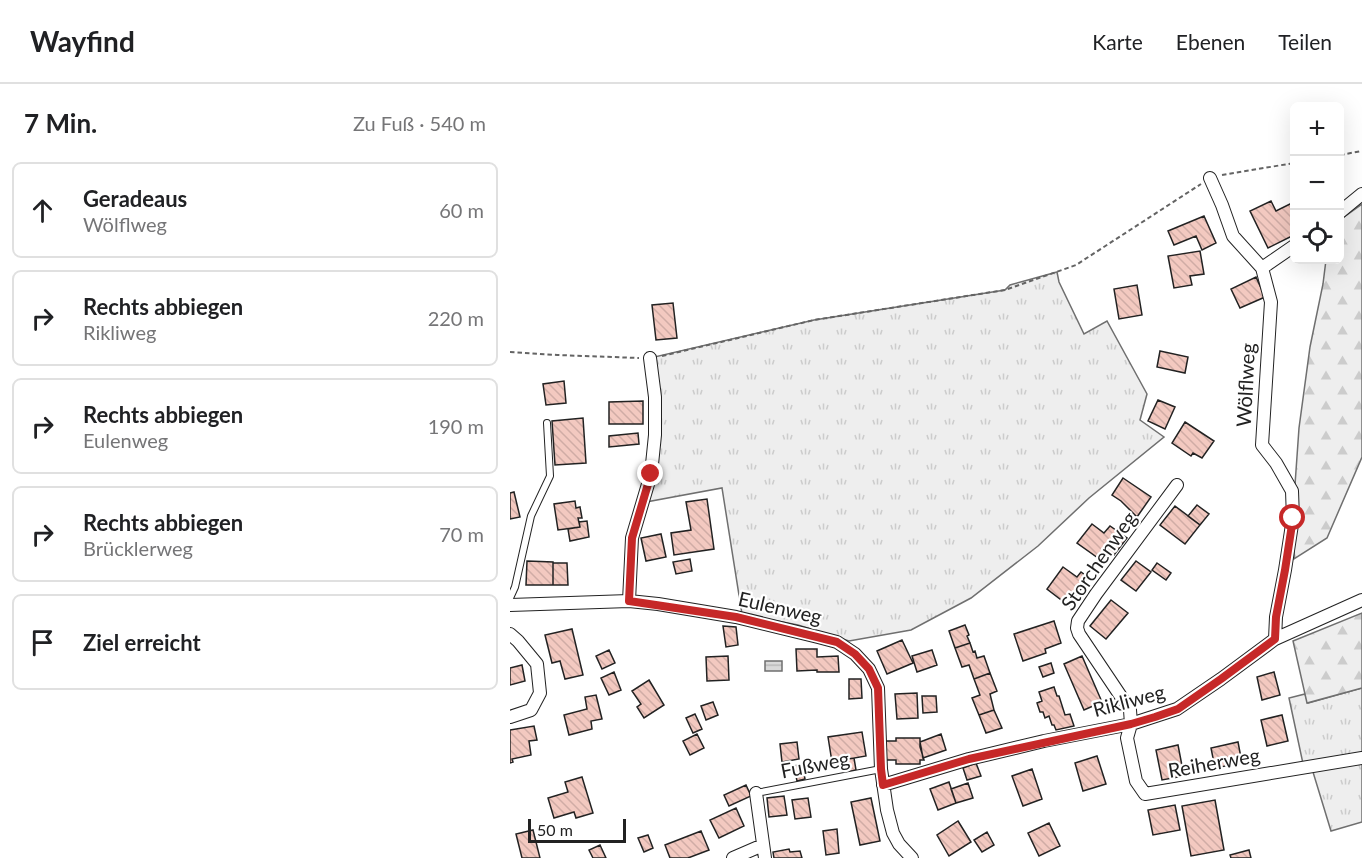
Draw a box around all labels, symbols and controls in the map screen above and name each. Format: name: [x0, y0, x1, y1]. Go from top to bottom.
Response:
text: Wayfind: [30, 24, 135, 58]
text: Karte: [1092, 29, 1143, 54]
text: Ebenen: [1176, 29, 1245, 54]
text: Teilen: [1278, 29, 1332, 54]
map controls: [1290, 102, 1344, 264]
button: +: [1290, 102, 1344, 156]
text: 7 Min.: [24, 107, 97, 139]
text: Zu Fuß · 540 m: [353, 111, 486, 135]
button: −: [1290, 156, 1344, 210]
text: Geradeaus: [83, 185, 187, 212]
icon: ahead: [26, 194, 59, 227]
text: 60 m: [439, 198, 484, 222]
button: locate: [1290, 210, 1344, 264]
text: Wölflweg: [83, 212, 167, 236]
text: Rechts abbiegen: [83, 293, 243, 320]
icon: right: [26, 302, 59, 335]
text: 220 m: [428, 306, 484, 330]
text: Rikliweg: [83, 320, 156, 344]
street label: Wölflweg: [1231, 342, 1259, 428]
text: Rechts abbiegen: [83, 401, 243, 428]
icon: right: [26, 410, 59, 443]
text: 190 m: [428, 414, 484, 438]
text: Eulenweg: [83, 428, 168, 452]
route end: [637, 460, 663, 486]
route start: [1279, 504, 1305, 530]
street label: Storchenweg: [1055, 507, 1141, 614]
text: Rechts abbiegen: [83, 509, 243, 536]
icon: right: [26, 518, 59, 551]
text: 70 m: [439, 522, 484, 546]
text: Brücklerweg: [83, 536, 193, 560]
street label: Eulenweg: [736, 586, 824, 628]
icon: arrive: [26, 626, 59, 659]
text: Ziel erreicht: [83, 629, 201, 656]
street label: Rikliweg: [1090, 679, 1167, 721]
street label: Reiherweg: [1166, 742, 1262, 782]
street label: Fußweg: [778, 746, 851, 782]
scale bar: [528, 816, 626, 844]
text: 50 m: [537, 820, 573, 839]

